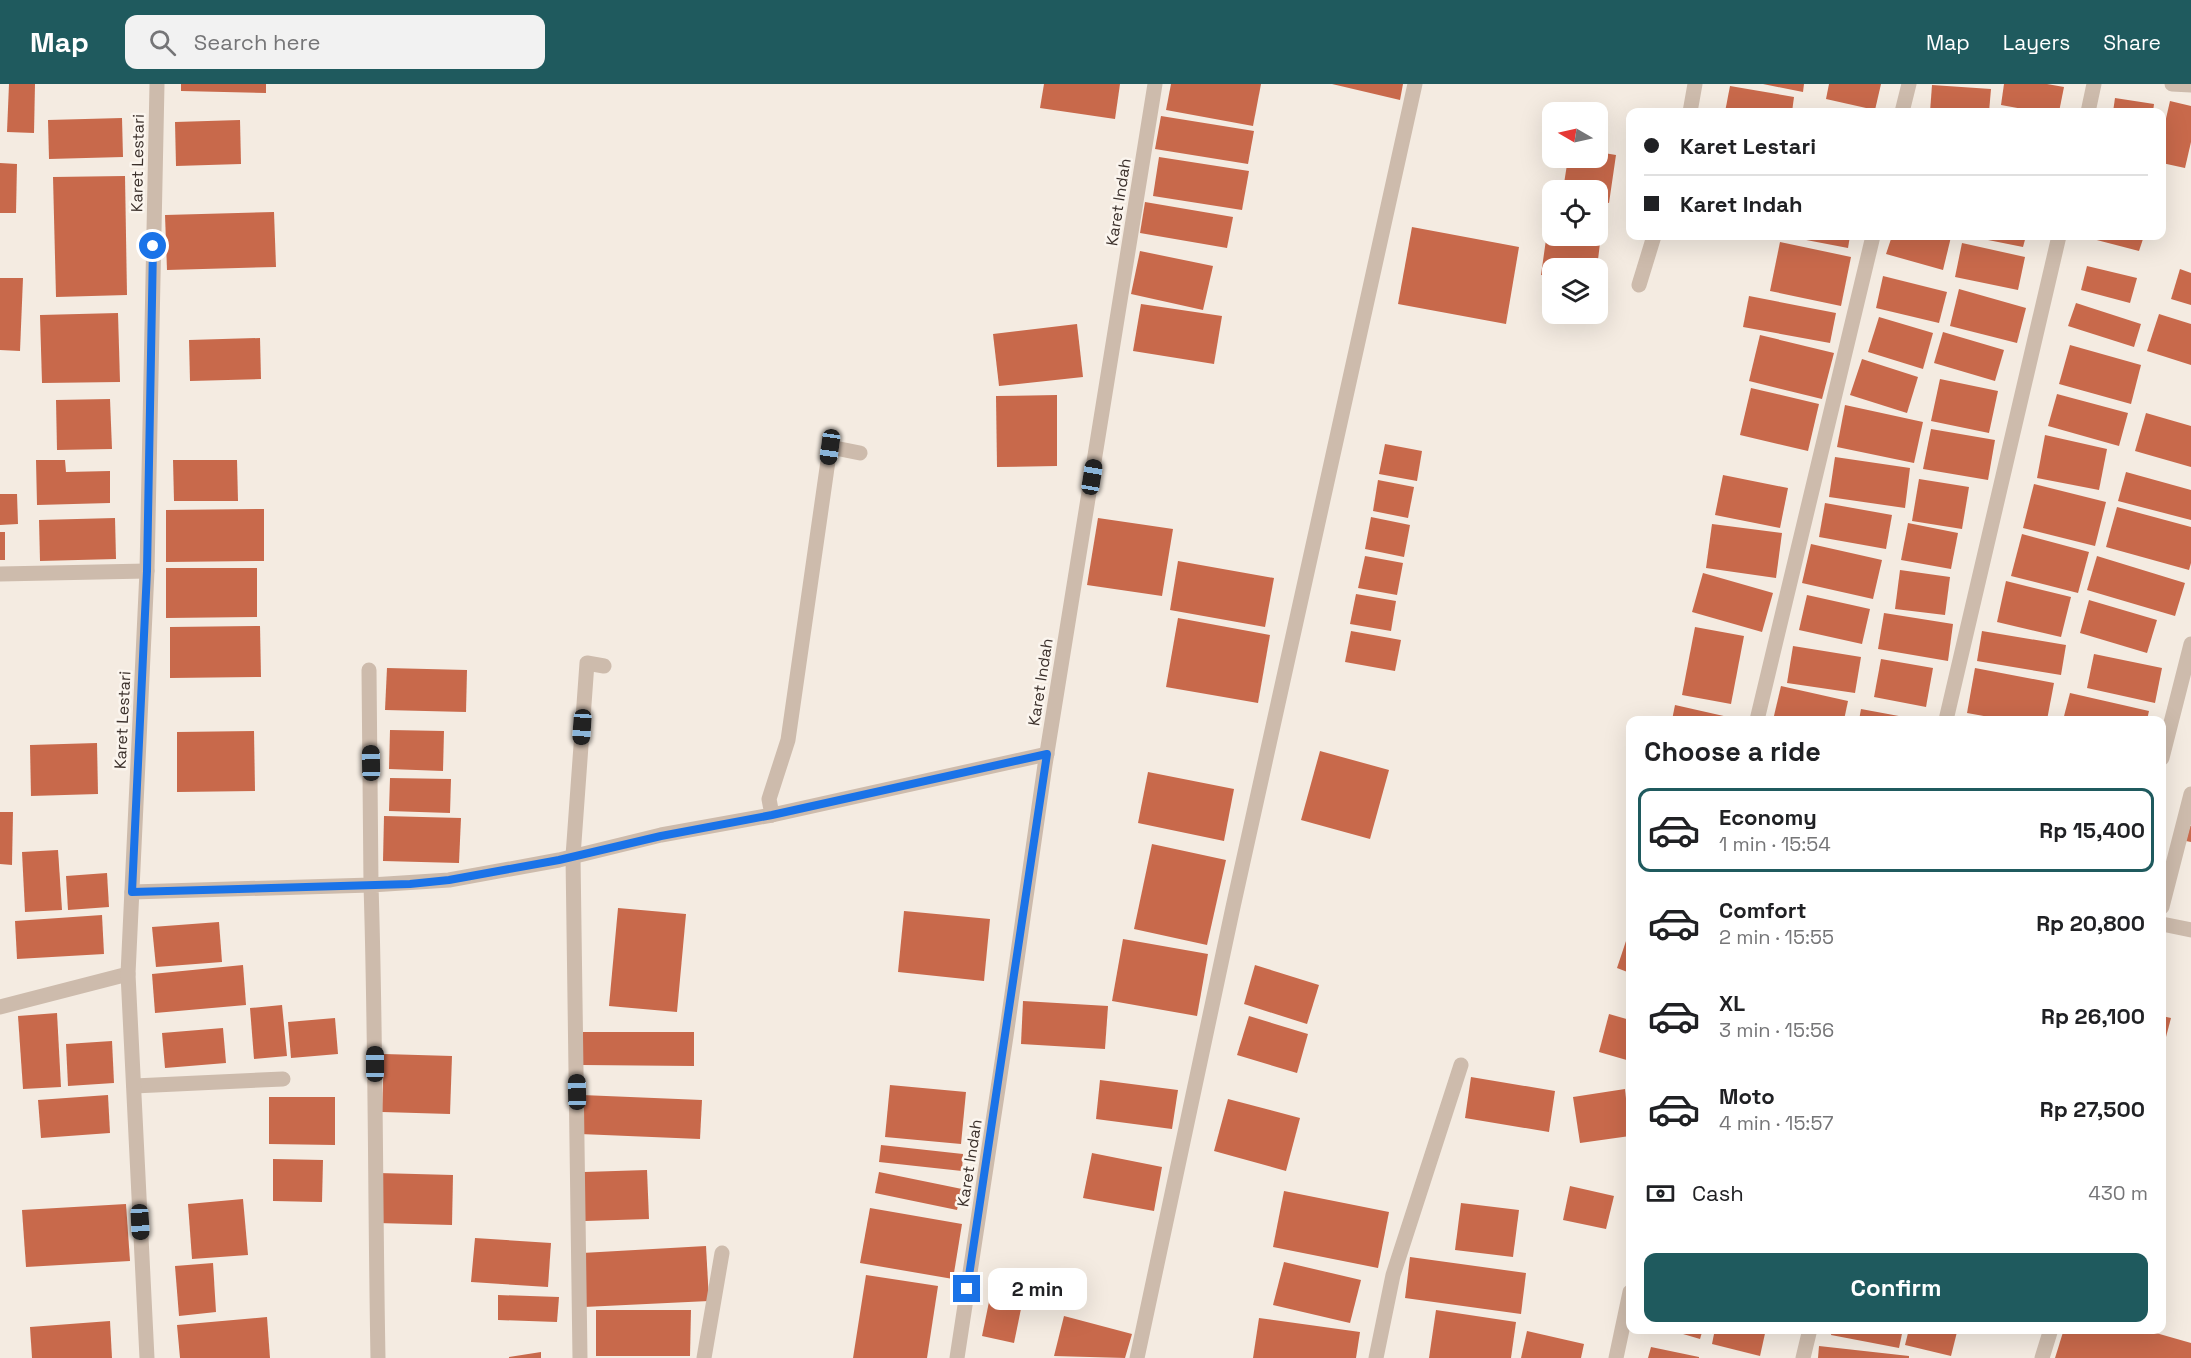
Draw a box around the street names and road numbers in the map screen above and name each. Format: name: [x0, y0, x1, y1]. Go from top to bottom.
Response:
street label: Karet Lestari: [126, 114, 149, 212]
street label: Karet Indah: [1101, 157, 1136, 247]
street label: Karet Indah: [1023, 637, 1058, 727]
street label: Karet Lestari: [109, 670, 136, 770]
street label: Karet Indah: [952, 1118, 987, 1208]

